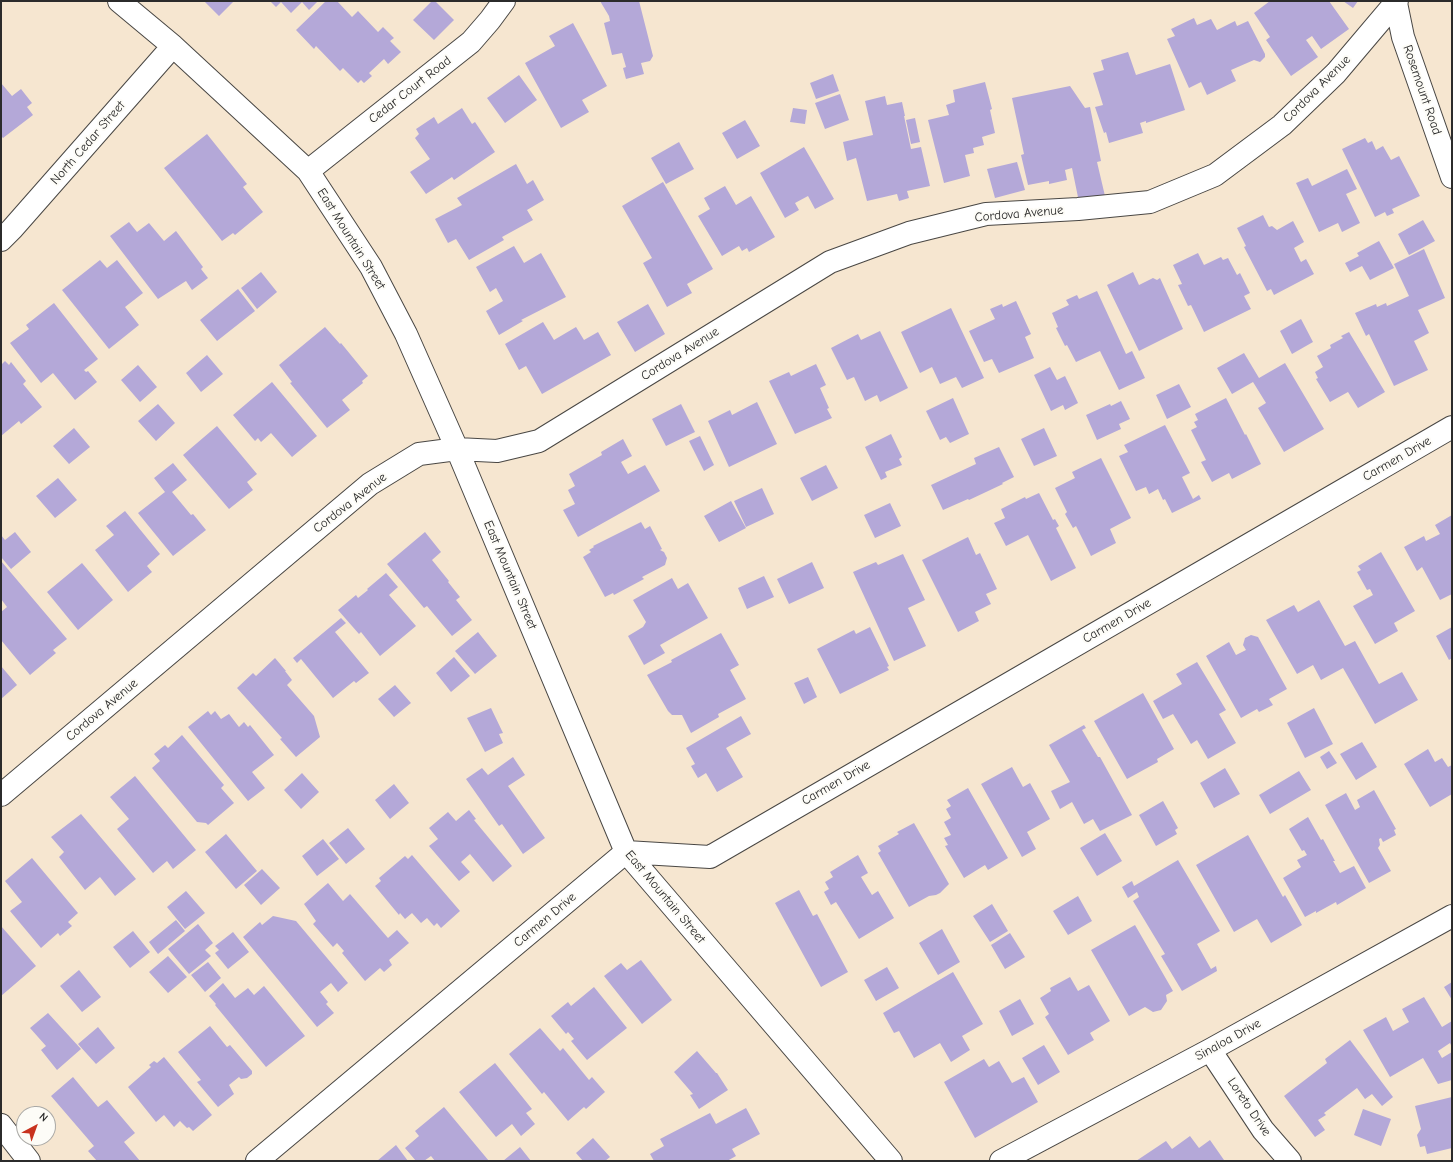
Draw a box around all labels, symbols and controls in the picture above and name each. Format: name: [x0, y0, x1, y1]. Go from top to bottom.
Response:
street label: Rosemount Road: [1399, 43, 1445, 137]
street label: Cordova Avenue: [1280, 52, 1354, 126]
street label: Cedar Court Road: [366, 53, 454, 127]
street label: North Cedar Street: [47, 98, 129, 188]
street label: East Mountain Street: [313, 185, 389, 293]
street label: Cordova Avenue: [974, 202, 1064, 226]
street label: Cordova Avenue: [638, 324, 722, 384]
street label: Carmen Drive: [1360, 433, 1434, 485]
street label: Cordova Avenue: [310, 469, 390, 537]
street label: East Mountain Street: [480, 518, 540, 632]
street label: Carmen Drive: [1080, 595, 1154, 647]
street label: Cordova Avenue: [63, 675, 141, 745]
street label: Carmen Drive: [799, 757, 873, 809]
street label: East Mountain Street: [622, 847, 708, 947]
street label: Carmen Drive: [511, 889, 579, 951]
street label: Sinaloa Drive: [1192, 1016, 1264, 1064]
street label: Loreto Drive: [1224, 1075, 1274, 1139]
north arrow: [16, 1106, 56, 1146]
text: N: [37, 1110, 51, 1125]

